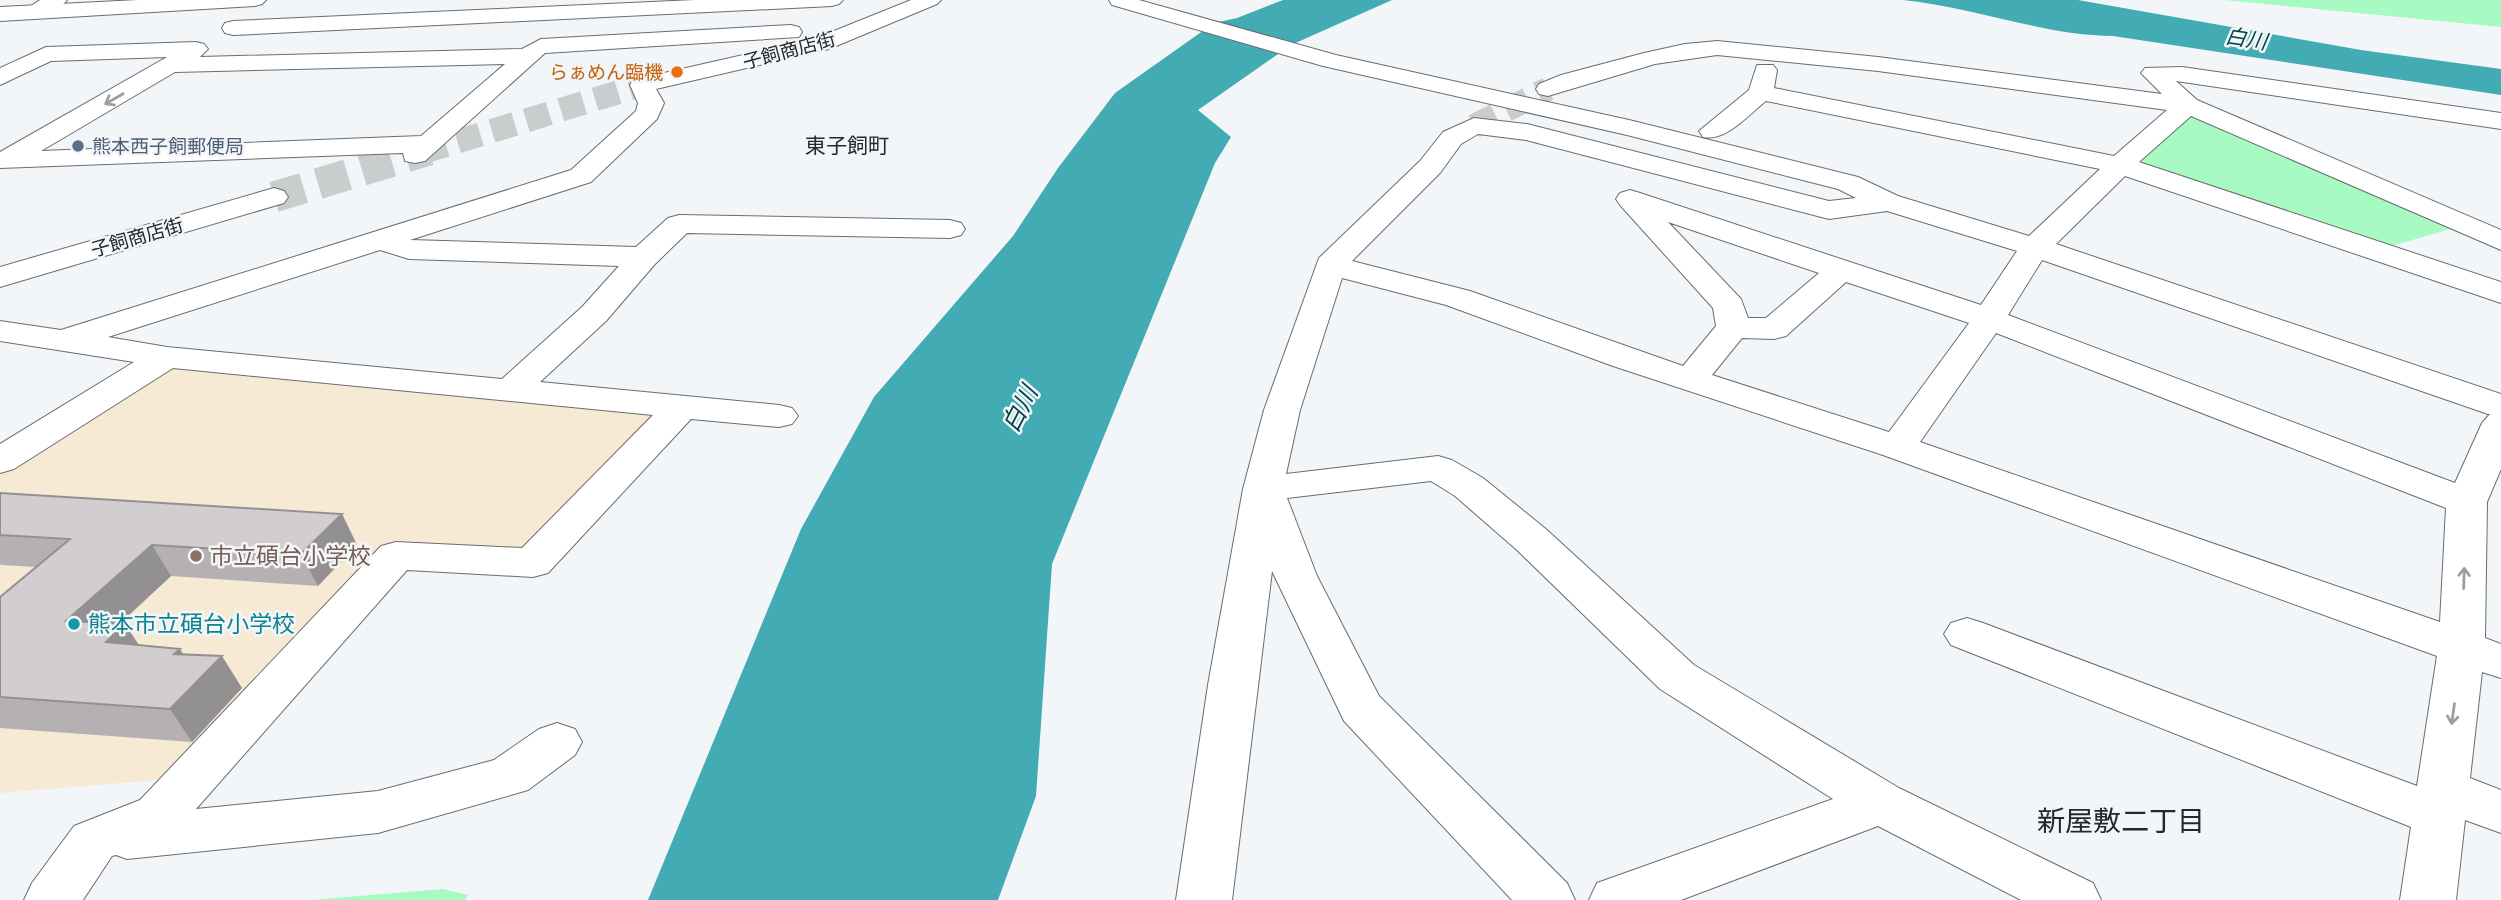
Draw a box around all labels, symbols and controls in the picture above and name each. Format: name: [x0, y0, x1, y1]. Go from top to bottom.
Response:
water label: 白川: [2223, 24, 2271, 54]
street label: 子飼商店街: [741, 28, 838, 74]
place label: らぁめん臨機: [549, 62, 663, 84]
marker: らぁめん臨機: [669, 64, 685, 80]
one-way arrow: [105, 92, 125, 106]
district label: 東子飼町: [805, 134, 889, 158]
place label: 熊本西子飼郵便局: [92, 136, 244, 158]
marker: 熊本西子飼郵便局: [70, 138, 86, 154]
street label: 子飼商店街: [89, 214, 186, 262]
water label: 白川: [997, 379, 1045, 437]
place label: 市立碩台小学校: [210, 543, 371, 570]
marker: 市立碩台小学校: [188, 548, 204, 564]
one-way arrow: [2458, 567, 2471, 590]
place label: 熊本市立碩台小学校: [88, 611, 295, 638]
marker: 熊本市立碩台小学校: [66, 616, 82, 632]
one-way arrow: [2446, 702, 2459, 724]
district label: 新屋敷二丁目: [2037, 805, 2205, 838]

